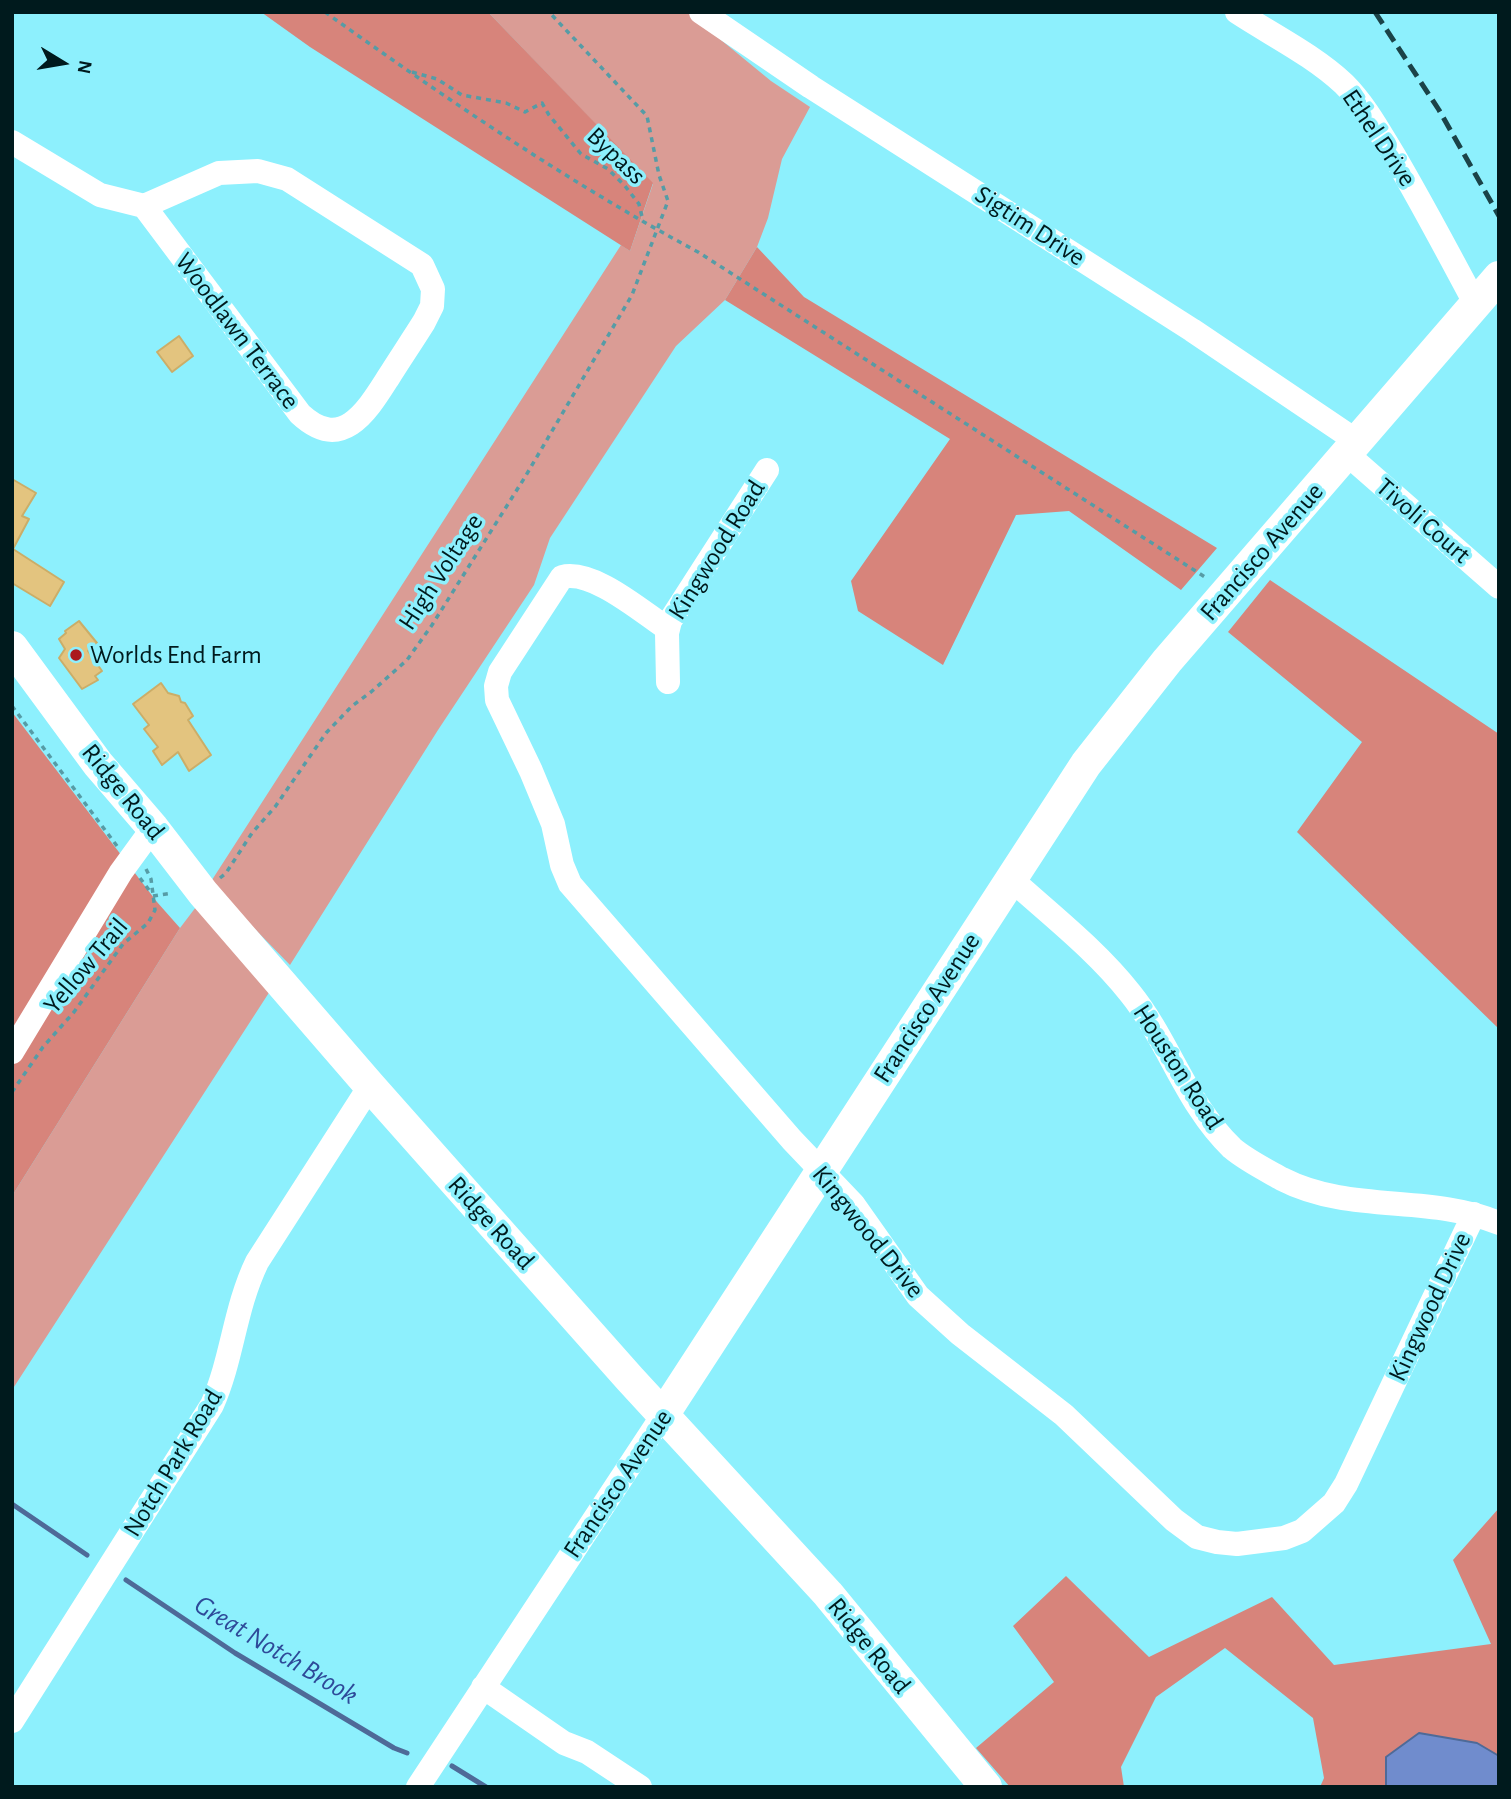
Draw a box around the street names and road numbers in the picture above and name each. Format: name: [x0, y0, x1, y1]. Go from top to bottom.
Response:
street label: Ethel Drive: [1335, 83, 1423, 193]
street label: Bypass: [580, 121, 652, 191]
street label: Sigtim Drive: [969, 179, 1091, 273]
street label: Woodlawn Terrace: [168, 247, 306, 415]
street label: Tivoli Court: [1369, 472, 1477, 570]
street label: Kingwood Road: [662, 474, 772, 626]
street label: Francisco Avenue: [1194, 477, 1330, 627]
street label: High Voltage: [392, 508, 490, 636]
street label: Ridge Road: [75, 738, 171, 846]
street label: Yellow Trail: [37, 912, 135, 1020]
street label: Francisco Avenue: [867, 927, 987, 1089]
street label: Houston Road: [1126, 999, 1230, 1135]
street label: Kingwood Drive: [805, 1160, 931, 1304]
street label: Ridge Road: [441, 1170, 541, 1276]
street label: Kingwood Drive: [1382, 1227, 1478, 1387]
street label: Notch Park Road: [117, 1384, 229, 1542]
street label: Francisco Avenue: [557, 1404, 679, 1564]
street label: Ridge Road: [821, 1592, 917, 1700]

